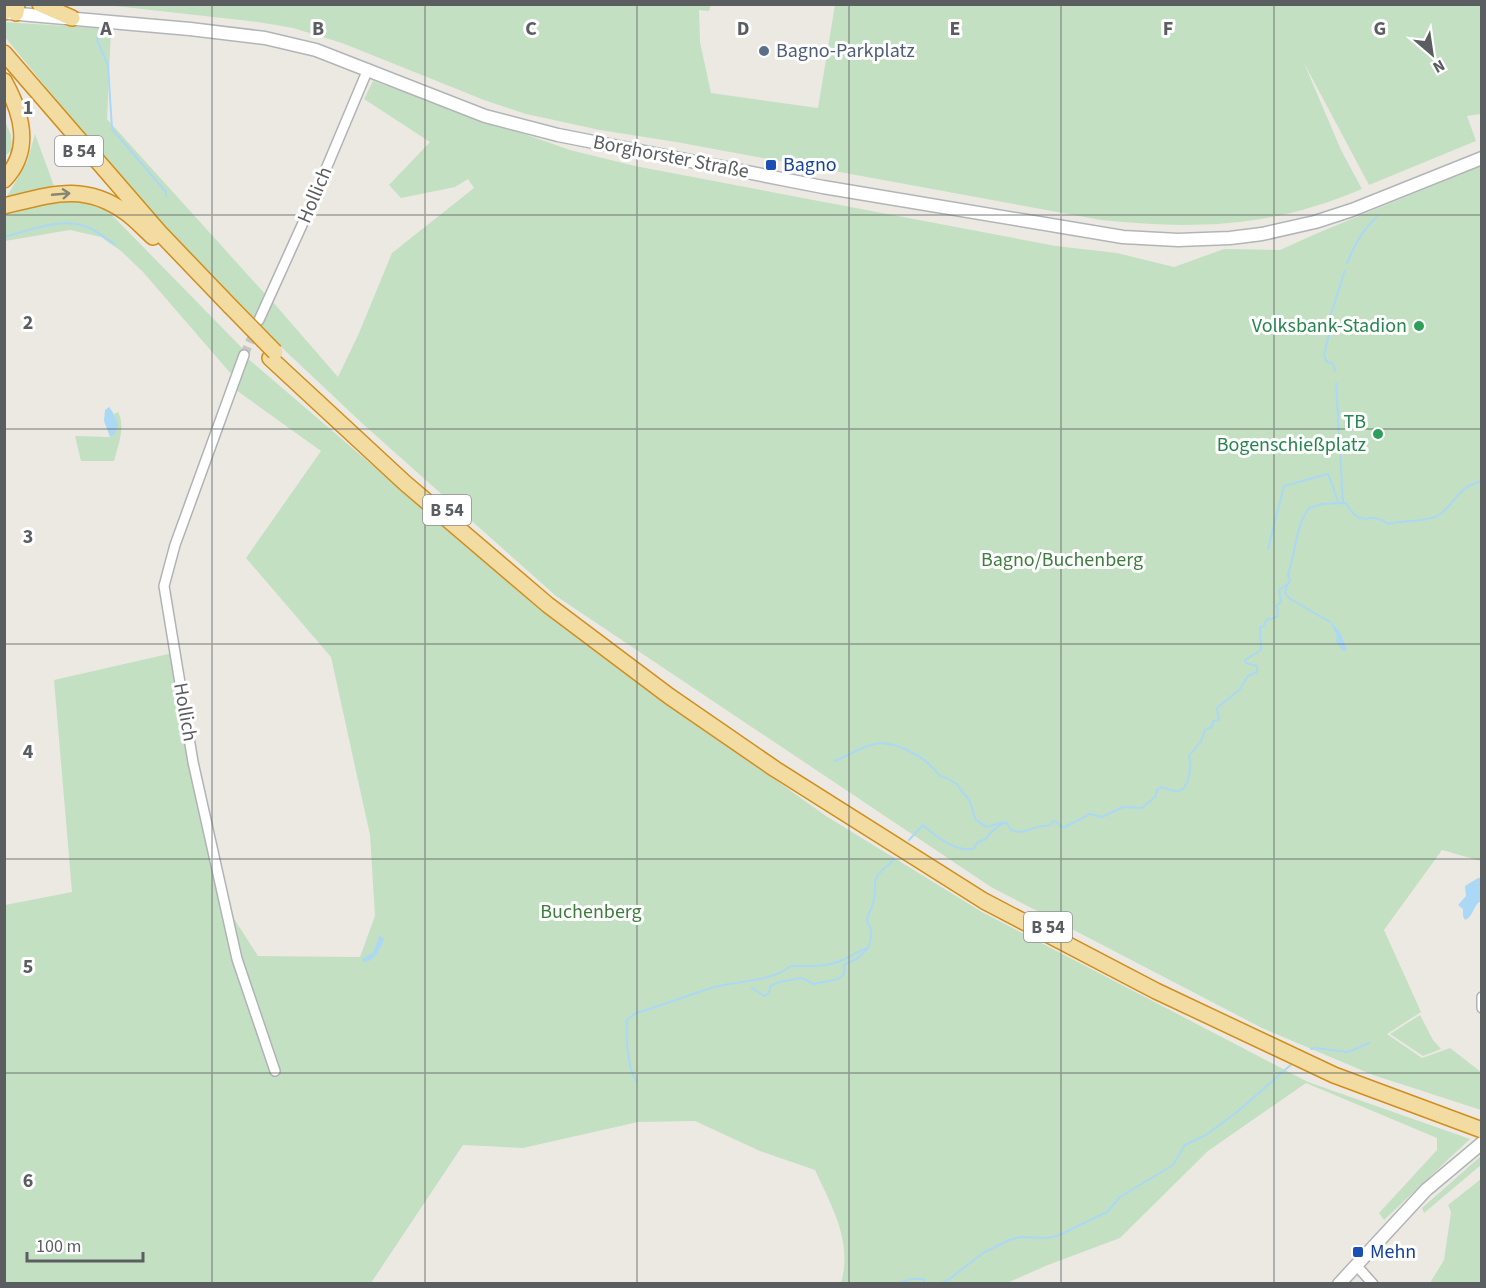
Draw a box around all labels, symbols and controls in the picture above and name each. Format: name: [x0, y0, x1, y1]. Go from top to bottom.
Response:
text: A: [99, 15, 112, 43]
text: B: [312, 15, 324, 43]
text: C: [525, 15, 537, 43]
text: D: [737, 15, 749, 43]
text: E: [950, 15, 960, 43]
text: F: [1163, 15, 1173, 43]
text: G: [1374, 15, 1386, 43]
north arrow: [1402, 24, 1462, 84]
place label: Bagno-Parkplatz: [776, 37, 915, 65]
marker: Bagno-Parkplatz: [757, 44, 771, 58]
text: N: [1429, 54, 1449, 78]
text: 1: [23, 94, 33, 122]
street label: Borghorster Straße: [591, 128, 751, 186]
road number: B 54: [55, 136, 103, 166]
place label: Bagno: [783, 151, 837, 179]
marker: Bagno: [764, 158, 778, 172]
street label: Hollich: [291, 162, 339, 228]
one-way arrow: [51, 188, 71, 199]
text: 2: [23, 309, 33, 337]
place label: Volksbank-Stadion: [1252, 312, 1407, 340]
marker: Volksbank-Stadion: [1412, 319, 1426, 333]
place label: TB Bogenschießplatz: [1217, 408, 1366, 459]
marker: TB Bogenschießplatz: [1371, 427, 1385, 441]
road number: B 54: [423, 495, 471, 525]
text: 3: [23, 523, 33, 551]
park label: Bagno/Buchenberg: [981, 546, 1143, 574]
street label: Hollich: [166, 681, 204, 743]
text: 4: [23, 738, 34, 766]
park label: Buchenberg: [540, 898, 642, 926]
road number: B 54: [1024, 912, 1072, 942]
text: 5: [23, 953, 33, 981]
text: 6: [23, 1167, 33, 1195]
scale bar: [27, 1225, 142, 1263]
text: 100 m: [36, 1234, 81, 1259]
place label: Mehn: [1370, 1238, 1416, 1266]
marker: Mehn: [1351, 1245, 1365, 1259]

